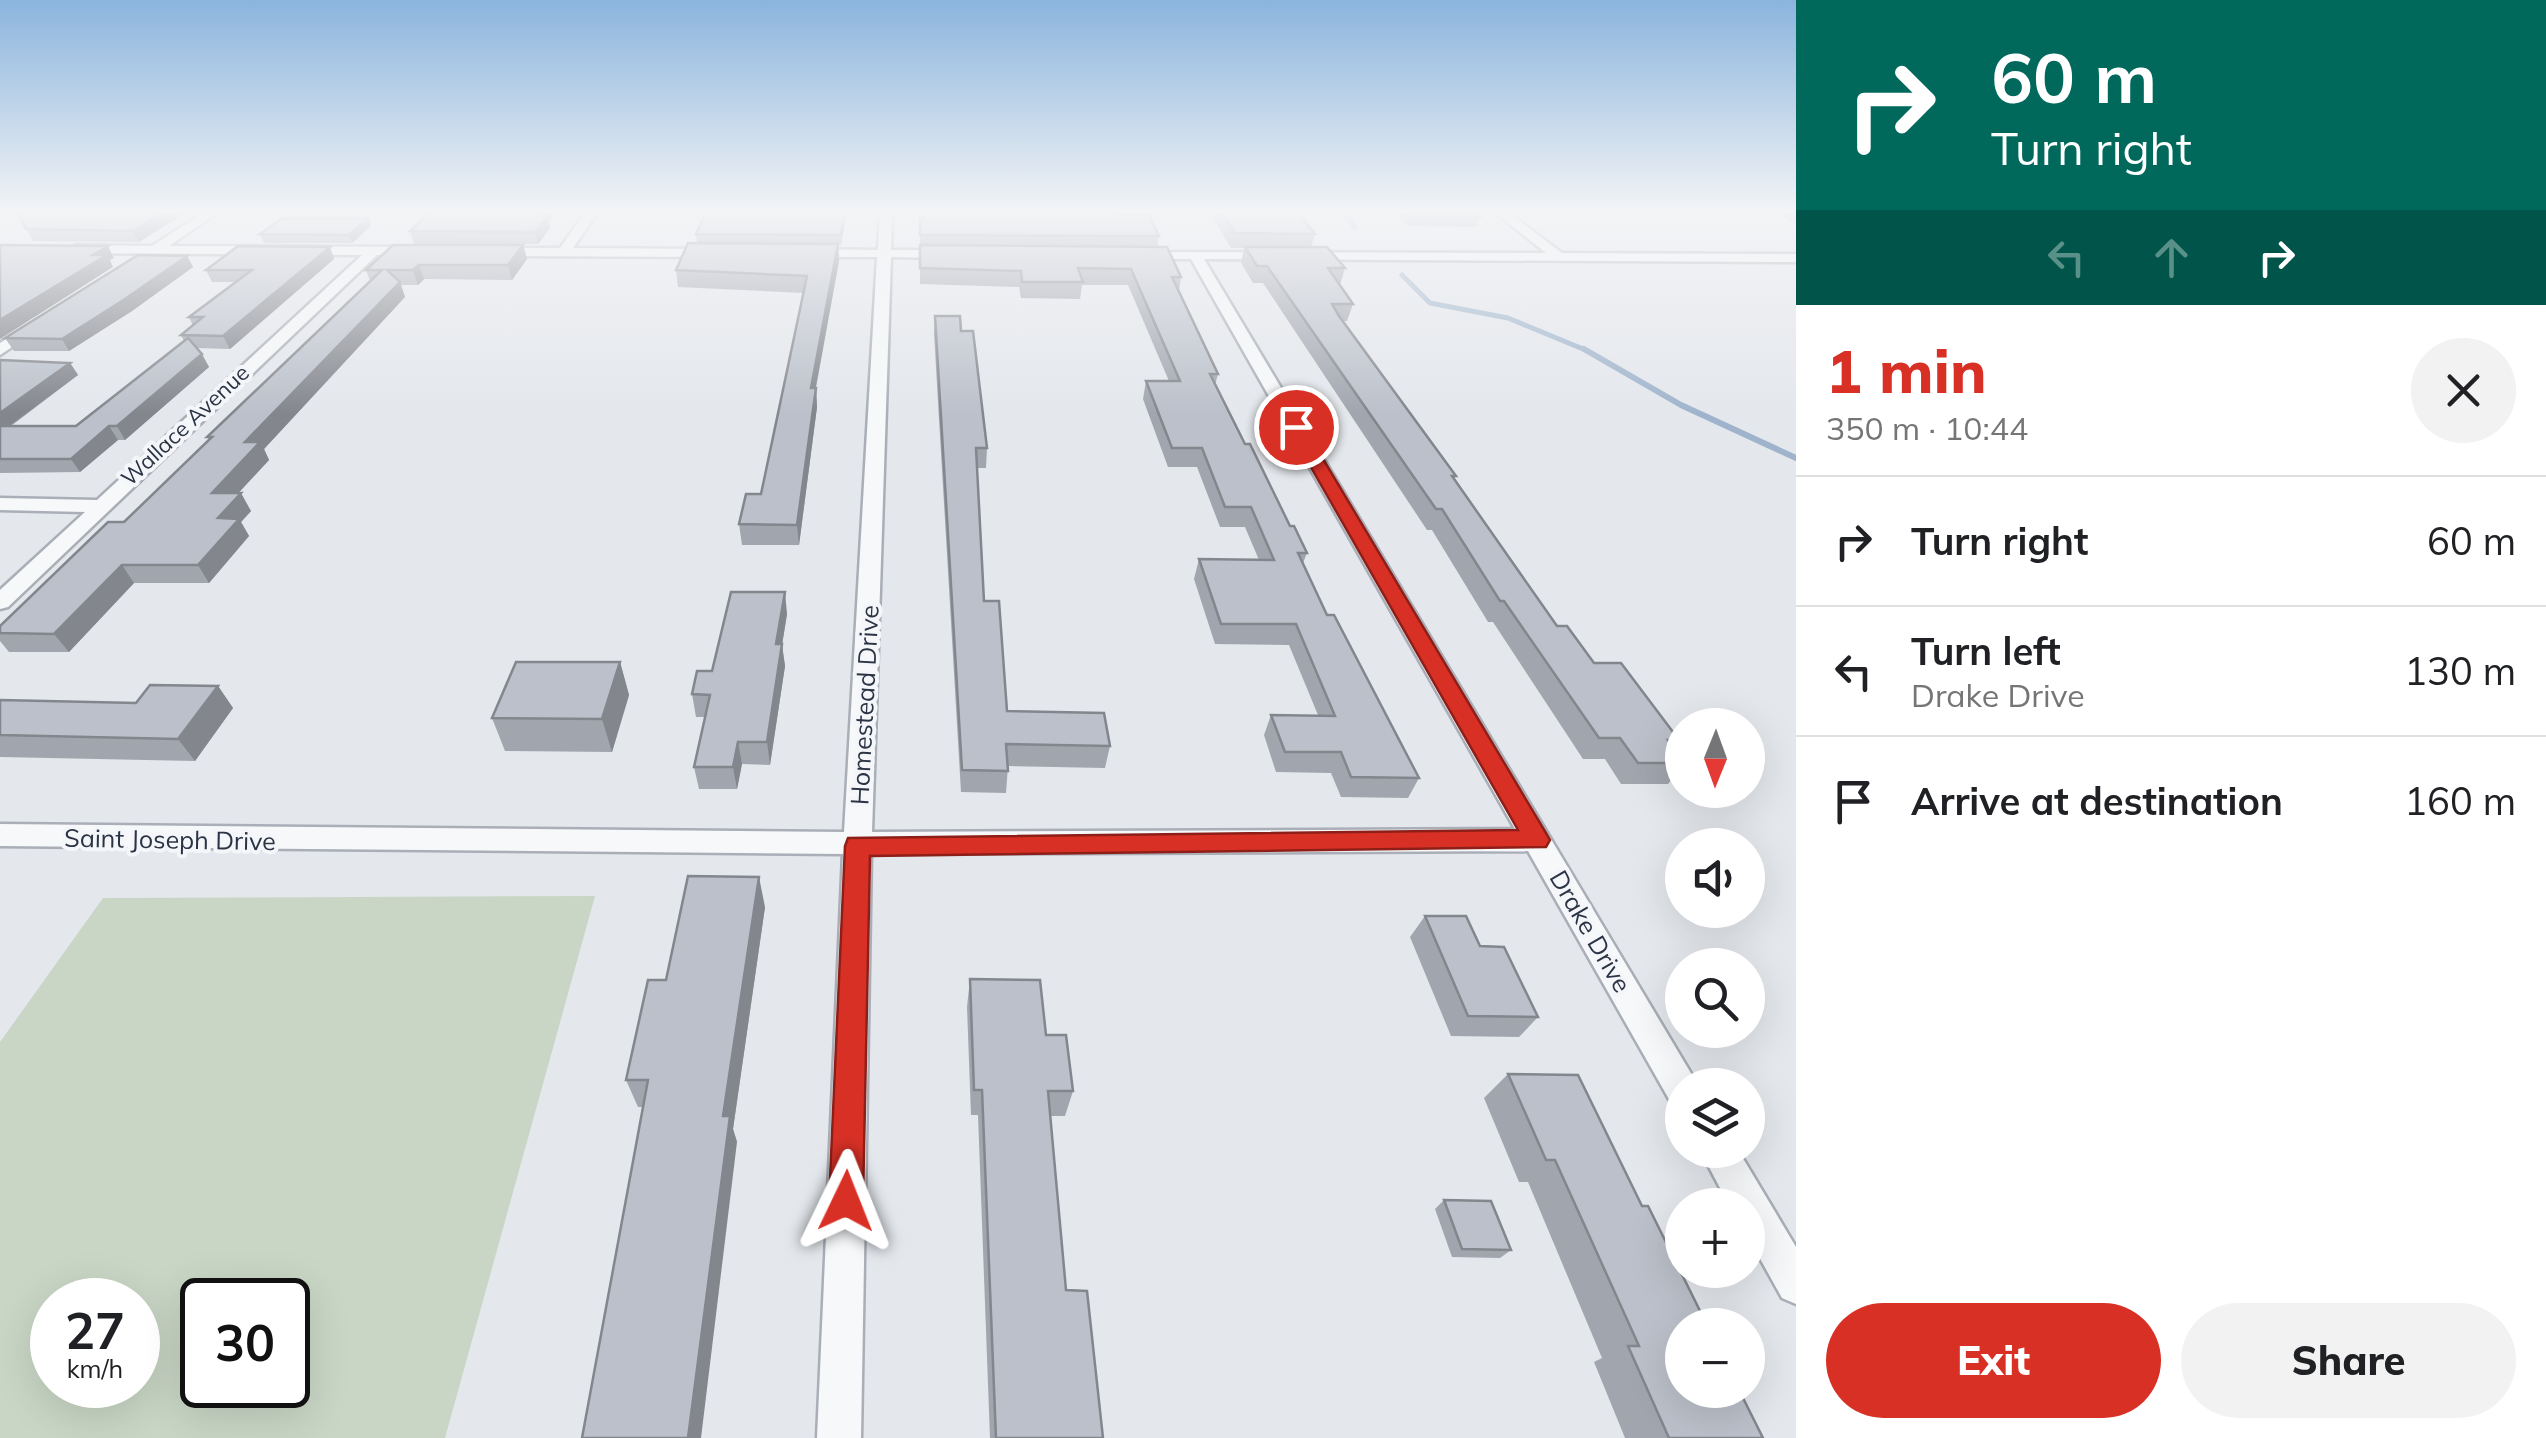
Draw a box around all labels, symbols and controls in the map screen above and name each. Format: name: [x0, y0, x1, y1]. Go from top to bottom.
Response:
text: 60 m: [1991, 33, 2157, 121]
icon: right: [1826, 40, 1956, 170]
text: Turn right: [1991, 120, 2192, 176]
icon: left: [2039, 230, 2094, 285]
icon: ahead: [2144, 230, 2199, 285]
icon: right: [2249, 230, 2304, 285]
text: 1 min: [1826, 333, 1987, 408]
button: close: [2411, 338, 2516, 443]
street label: Wallace Avenue: [115, 358, 255, 492]
pin: [1254, 385, 1339, 470]
icon: arrive: [1269, 400, 1324, 455]
text: 350 m · 10:44: [1826, 408, 2028, 448]
icon: right: [1826, 514, 1881, 569]
text: Turn right: [1911, 517, 2088, 565]
text: 60 m: [2427, 517, 2516, 565]
street label: Homestead Drive: [843, 604, 885, 806]
text: Turn left: [1911, 627, 2061, 675]
icon: left: [1826, 644, 1881, 699]
text: 130 m: [2404, 647, 2516, 695]
text: Drake Drive: [1911, 675, 2085, 715]
north arrow: [1665, 708, 1765, 808]
map controls: [1665, 708, 1765, 1408]
icon: arrive: [1826, 774, 1881, 829]
text: Arrive at destination: [1911, 777, 2283, 825]
text: 160 m: [2404, 777, 2516, 825]
street label: Saint Joseph Drive: [64, 822, 276, 856]
button: sound: [1665, 828, 1765, 928]
street label: Drake Drive: [1544, 864, 1638, 998]
button: search: [1665, 948, 1765, 1048]
button: layers: [1665, 1068, 1765, 1168]
position arrow: [794, 1149, 898, 1253]
button: +: [1665, 1188, 1765, 1288]
speed limit sign: 30: [180, 1278, 310, 1408]
text: 27: [65, 1299, 125, 1362]
button: Exit: [1826, 1303, 2161, 1418]
button: Share: [2181, 1303, 2516, 1418]
button: −: [1665, 1308, 1765, 1408]
text: km/h: [67, 1353, 123, 1384]

